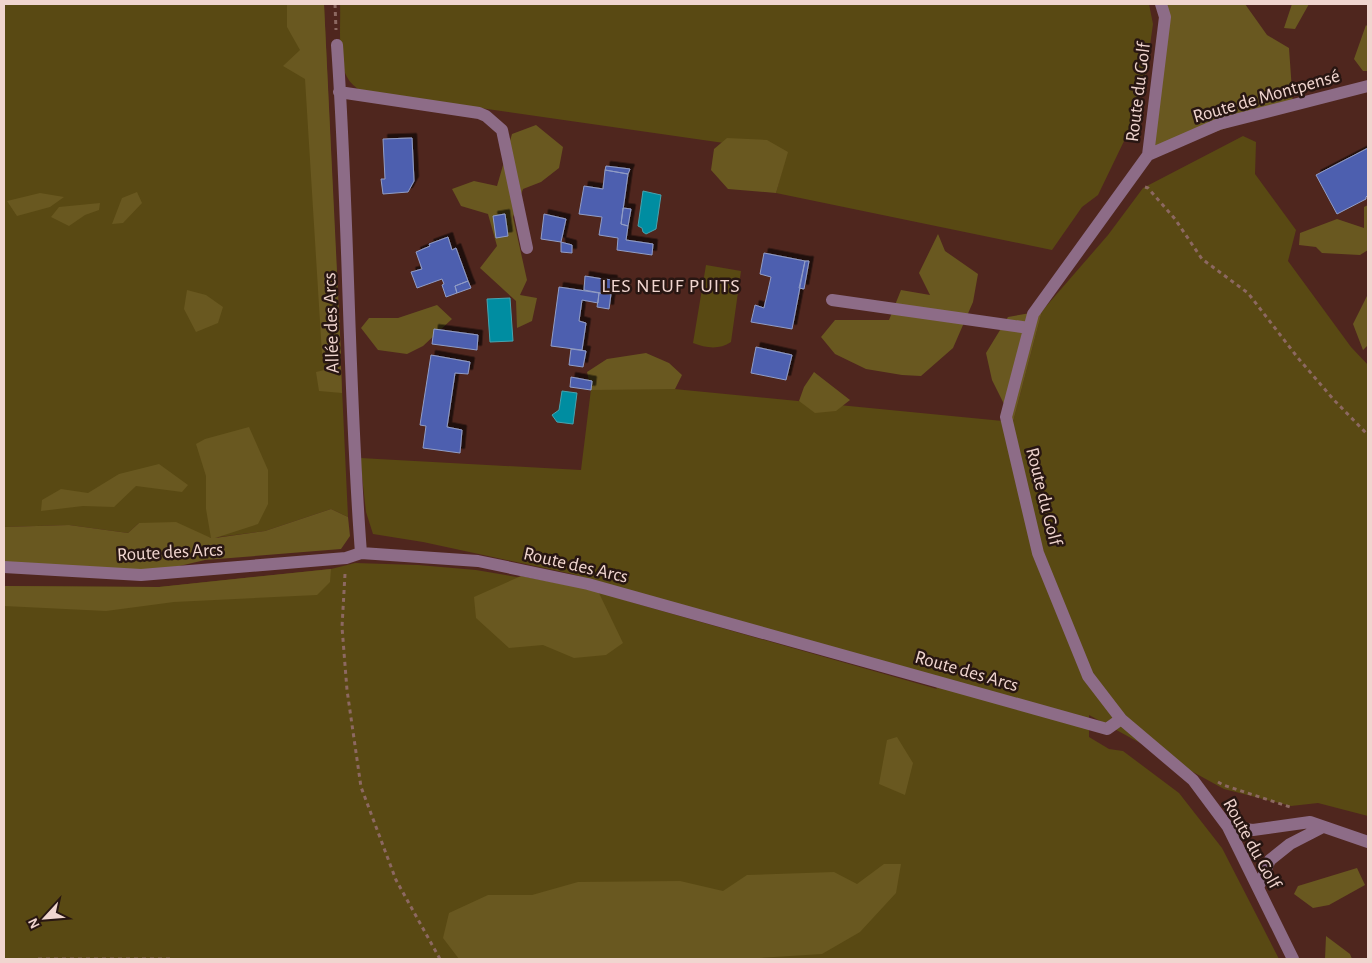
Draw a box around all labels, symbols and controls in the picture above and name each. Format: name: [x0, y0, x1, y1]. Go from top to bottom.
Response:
street label: Route du Golf: [1123, 40, 1154, 143]
street label: Route de Montpensé: [1191, 66, 1342, 127]
street label: Allée des Arcs: [320, 272, 343, 374]
district label: LES NEUF PUITS: [601, 276, 741, 296]
street label: Route du Golf: [1022, 446, 1065, 548]
street label: Route des Arcs: [116, 540, 224, 565]
street label: Route des Arcs: [522, 544, 630, 587]
street label: Route des Arcs: [913, 648, 1020, 695]
street label: Route du Golf: [1219, 795, 1285, 893]
north arrow: [20, 893, 70, 943]
text: N: [26, 916, 43, 931]

